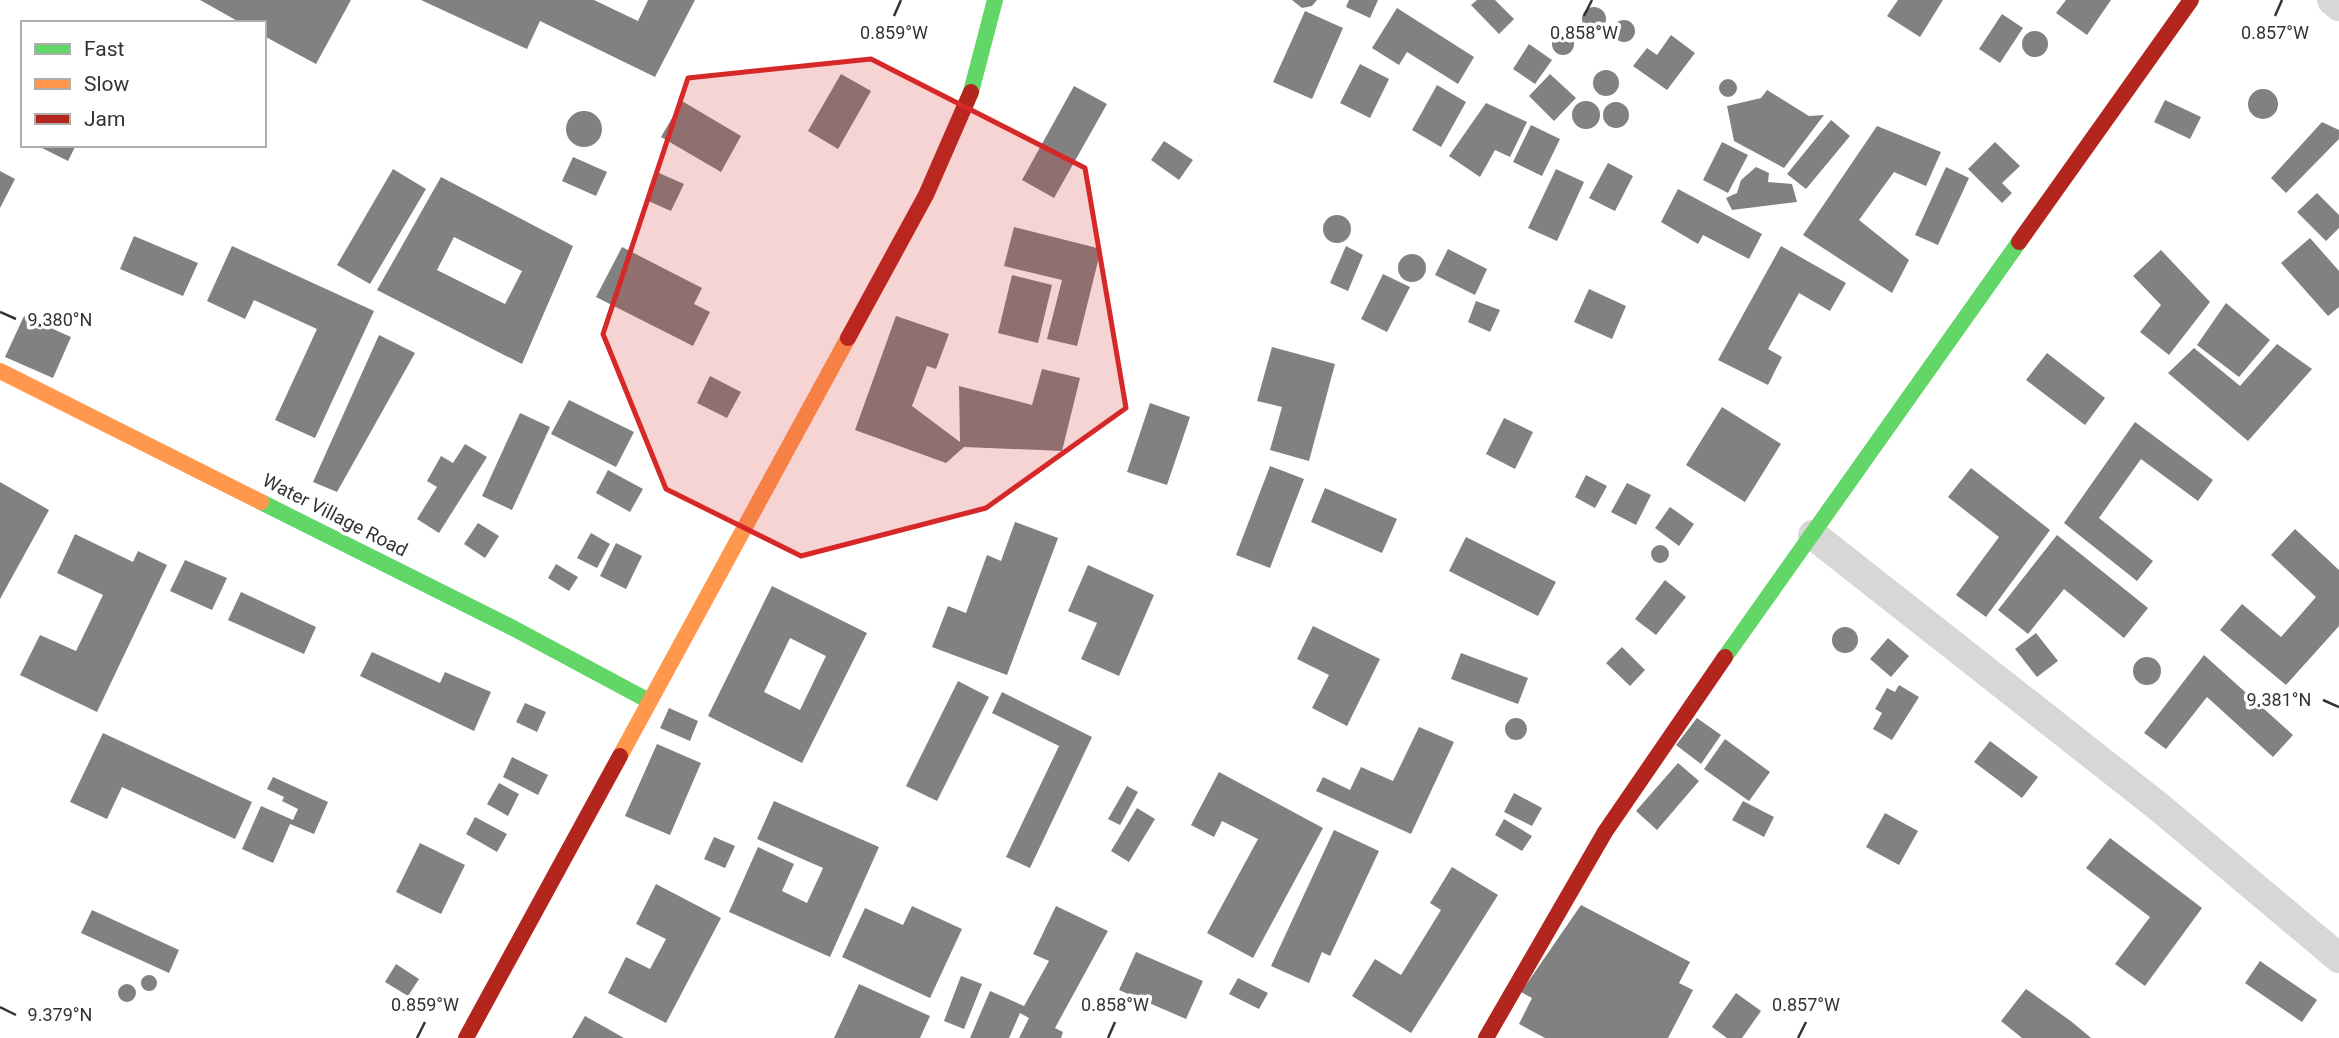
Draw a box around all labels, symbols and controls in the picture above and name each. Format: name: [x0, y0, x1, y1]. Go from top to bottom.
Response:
legend: [21, 21, 266, 147]
text: 0.859°W: [860, 22, 928, 43]
text: 0.858°W: [1550, 22, 1618, 43]
text: 0.857°W: [2241, 22, 2309, 43]
text: Fast: [84, 37, 125, 61]
text: Slow: [84, 72, 130, 96]
text: Jam: [84, 107, 125, 131]
text: 9.380°N: [28, 309, 92, 330]
street label: Water Village Road: [259, 469, 411, 561]
text: 9.381°N: [2247, 689, 2311, 710]
text: 0.859°W: [391, 994, 459, 1015]
text: 0.858°W: [1081, 994, 1149, 1015]
text: 0.857°W: [1772, 994, 1840, 1015]
text: 9.379°N: [28, 1004, 92, 1025]

